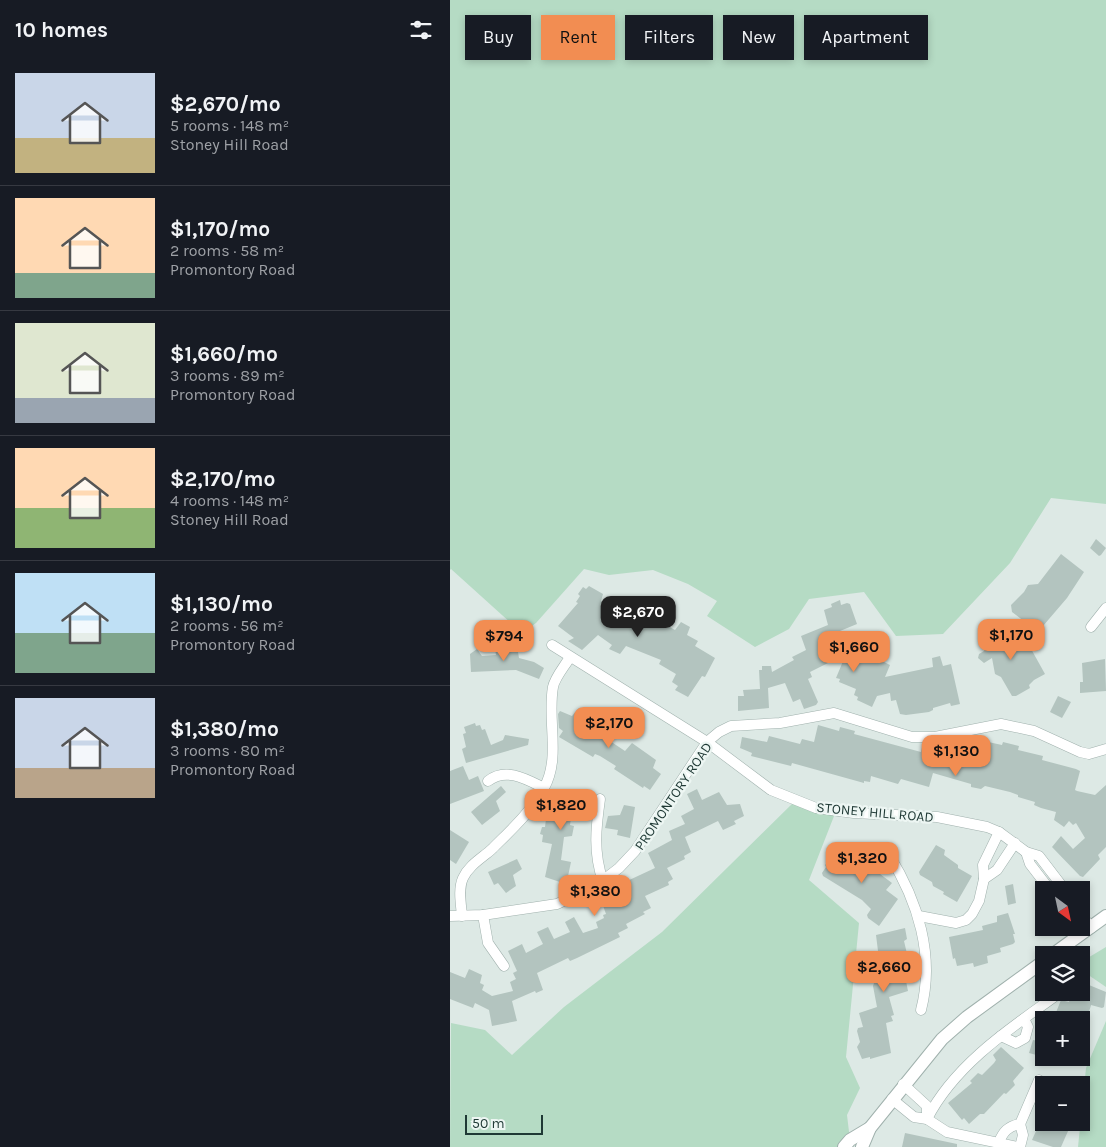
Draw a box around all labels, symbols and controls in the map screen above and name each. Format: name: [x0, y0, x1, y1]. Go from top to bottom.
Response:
chip: Buy: [465, 15, 531, 60]
chip: Rent: [541, 15, 615, 60]
chip: Filters: [625, 15, 713, 60]
chip: New: [723, 15, 794, 60]
chip: Apartment: [804, 15, 928, 60]
icon: filters: [407, 16, 435, 44]
text: 10 homes: [15, 18, 108, 42]
text: $2,670/mo: [170, 92, 281, 116]
icon: home: [55, 93, 115, 153]
text: 5 rooms · 148 m²: [170, 116, 289, 135]
text: Stoney Hill Road: [170, 135, 289, 154]
text: $1,170/mo: [170, 217, 270, 241]
icon: home: [55, 218, 115, 278]
text: 2 rooms · 58 m²: [170, 241, 284, 260]
text: Promontory Road: [170, 260, 295, 279]
text: $1,660/mo: [170, 342, 278, 366]
icon: home: [55, 343, 115, 403]
text: 3 rooms · 89 m²: [170, 366, 285, 385]
text: Promontory Road: [170, 385, 295, 404]
text: $2,170/mo: [170, 467, 275, 491]
icon: home: [55, 468, 115, 528]
text: 4 rooms · 148 m²: [170, 491, 289, 510]
text: Stoney Hill Road: [170, 510, 289, 529]
text: $1,130/mo: [170, 592, 273, 616]
icon: home: [55, 593, 115, 653]
pin: $2,670: [597, 596, 679, 638]
text: $2,670: [612, 602, 664, 621]
text: 2 rooms · 56 m²: [170, 616, 284, 635]
pin: $1,170: [970, 618, 1052, 661]
pin: $794: [474, 620, 534, 662]
text: $1,170: [989, 625, 1033, 644]
text: $794: [485, 626, 523, 645]
pin: $1,660: [813, 630, 895, 673]
text: Promontory Road: [170, 635, 295, 654]
text: $1,660: [829, 637, 879, 656]
pin: $2,170: [568, 706, 650, 749]
text: $2,170: [585, 713, 633, 732]
text: $1,380/mo: [170, 717, 279, 741]
icon: home: [55, 718, 115, 778]
pin: $1,130: [915, 734, 997, 777]
street label: PROMONTORY ROAD: [631, 739, 716, 853]
text: 3 rooms · 80 m²: [170, 741, 285, 760]
text: $1,130: [933, 741, 979, 760]
text: Promontory Road: [170, 760, 295, 779]
pin: $1,820: [520, 788, 602, 831]
text: $1,820: [536, 795, 586, 814]
street label: STONEY HILL ROAD: [816, 799, 934, 826]
pin: $1,320: [821, 842, 903, 884]
text: $1,320: [837, 848, 887, 867]
pin: $1,380: [554, 874, 636, 917]
text: $1,380: [569, 881, 621, 900]
north arrow: [1035, 881, 1090, 936]
map controls: [1035, 881, 1090, 1131]
button: layers: [1035, 946, 1090, 1001]
pin: $2,660: [843, 950, 925, 993]
text: $2,660: [857, 957, 911, 976]
button: +: [1035, 1011, 1090, 1066]
button: −: [1035, 1076, 1090, 1131]
scale bar: [465, 1112, 542, 1135]
text: 50 m: [472, 1115, 505, 1132]

